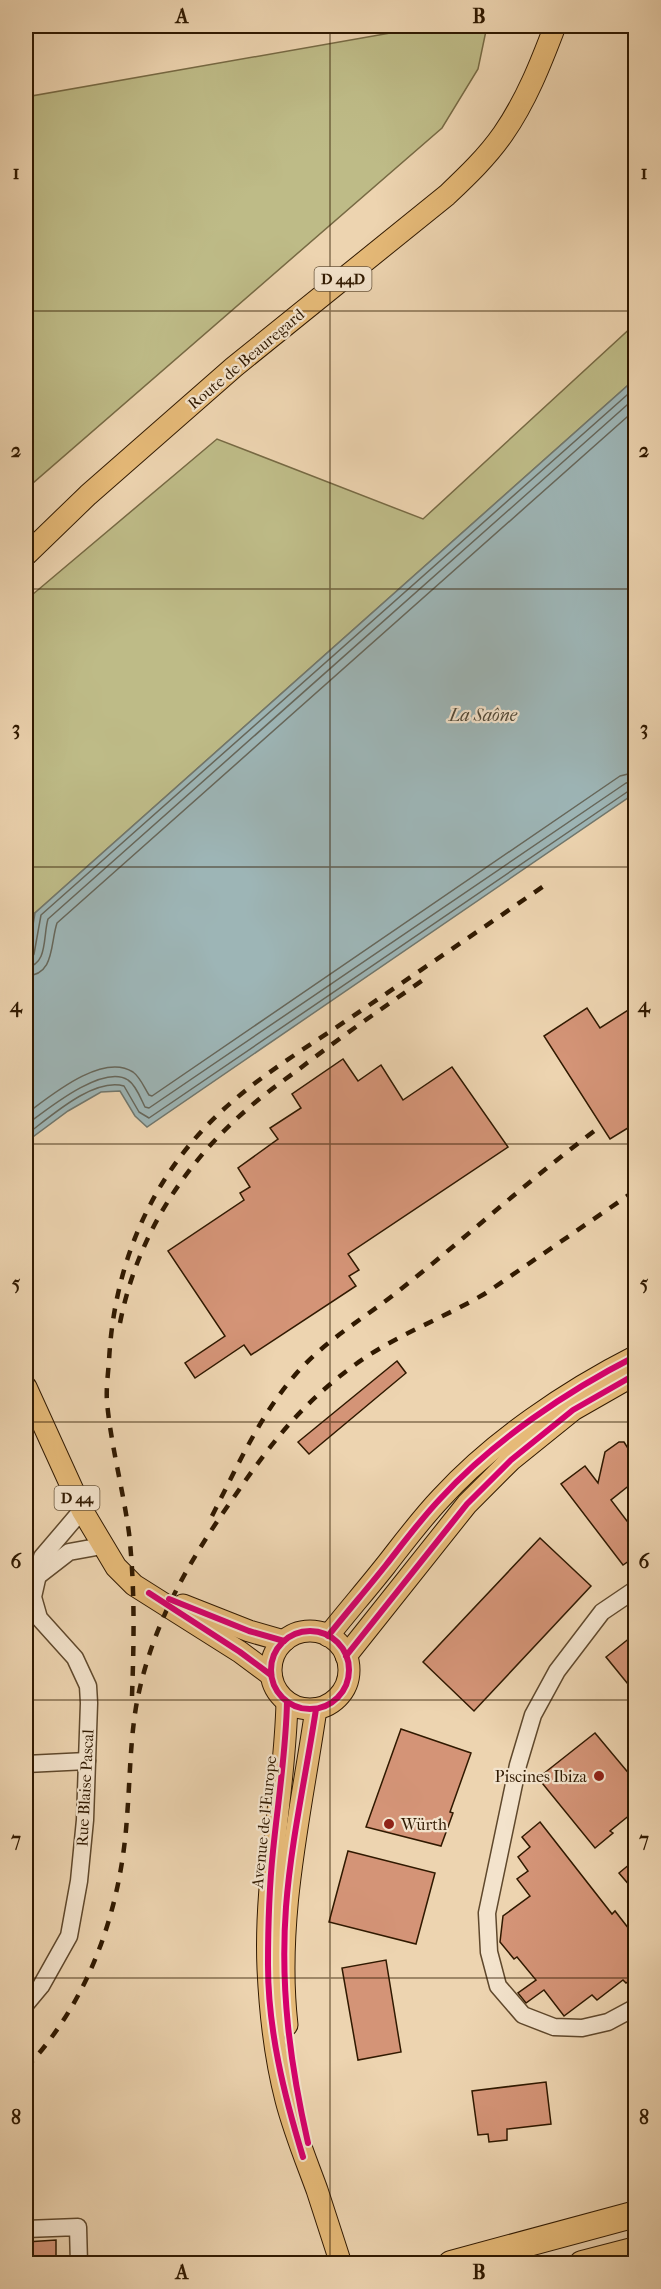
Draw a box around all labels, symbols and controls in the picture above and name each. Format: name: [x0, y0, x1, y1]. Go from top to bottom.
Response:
text: A: [174, 5, 190, 28]
text: B: [472, 5, 486, 28]
text: 1: [12, 161, 20, 184]
text: 1: [640, 161, 648, 184]
road number: D 44D: [314, 267, 372, 291]
street label: Route de Beauregard: [184, 305, 308, 413]
text: 2: [11, 439, 21, 462]
text: 2: [639, 439, 649, 462]
water label: La Saône: [447, 705, 518, 726]
text: 3: [12, 717, 20, 740]
text: 3: [640, 717, 648, 740]
text: 4: [9, 994, 23, 1018]
text: 4: [637, 994, 651, 1018]
text: 5: [12, 1272, 21, 1295]
text: 5: [640, 1272, 649, 1295]
road number: D 44: [54, 1486, 100, 1510]
text: 6: [11, 1550, 23, 1573]
text: 6: [639, 1550, 651, 1573]
street label: Rue Blaise Pascal: [72, 1728, 98, 1847]
street label: Avenue de l'Europe: [247, 1755, 280, 1890]
place label: Piscines Ibiza: [495, 1767, 588, 1786]
marker: Piscines Ibiza: [592, 1769, 606, 1783]
place label: Würth: [400, 1815, 447, 1834]
marker: Würth: [382, 1817, 396, 1831]
text: 7: [10, 1828, 21, 1851]
text: 7: [638, 1828, 649, 1851]
text: 8: [11, 2106, 21, 2129]
text: 8: [639, 2106, 649, 2129]
text: A: [174, 2261, 190, 2284]
text: B: [472, 2261, 486, 2284]

